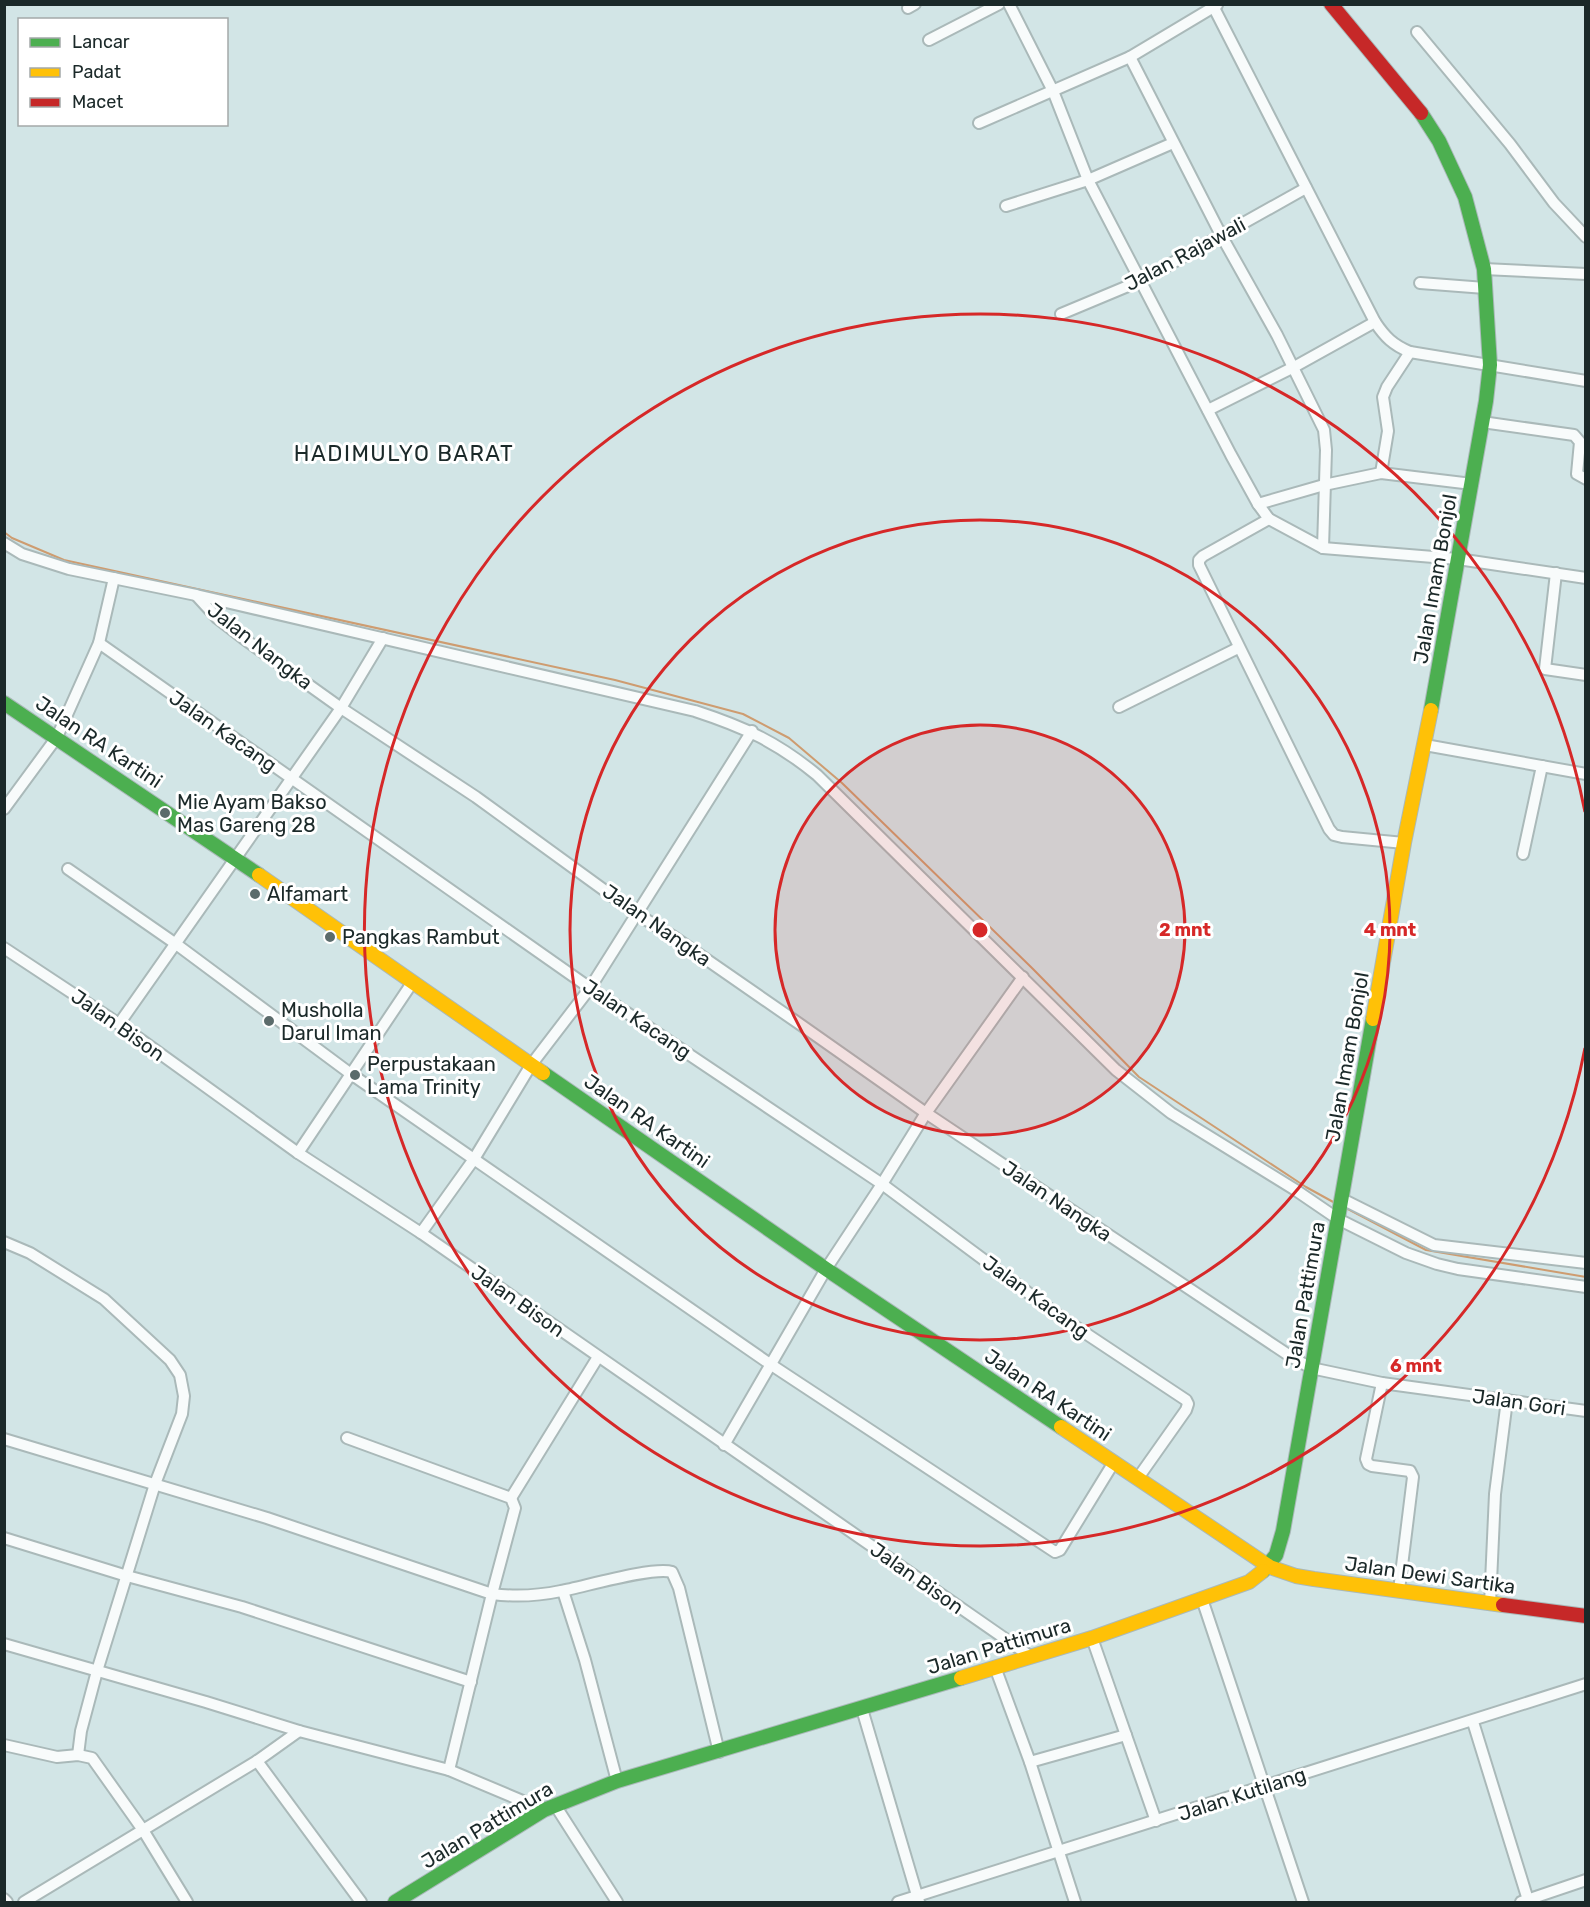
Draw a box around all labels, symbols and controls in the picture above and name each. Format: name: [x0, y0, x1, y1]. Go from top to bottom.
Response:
legend: [18, 18, 228, 126]
text: Lancar: [72, 31, 130, 53]
text: Padat: [72, 61, 121, 83]
text: Macet: [72, 91, 123, 113]
street label: Jalan Rajawali: [1120, 212, 1250, 296]
district label: HADIMULYO BARAT: [294, 440, 514, 467]
street label: Jalan Imam Bonjol: [1408, 492, 1462, 666]
street label: Jalan Nangka: [203, 598, 317, 694]
street label: Jalan Kacang: [165, 685, 281, 777]
street label: Jalan RA Kartini: [31, 691, 167, 793]
place label: Mie Ayam Bakso Mas Gareng 28: [177, 790, 327, 837]
marker: Mie Ayam Bakso Mas Gareng 28: [158, 806, 172, 820]
street label: Jalan Nangka: [598, 879, 716, 971]
place label: Alfamart: [267, 882, 348, 906]
marker: Alfamart: [248, 887, 262, 901]
text: 2 mnt: [1159, 919, 1211, 941]
text: 4 mnt: [1364, 919, 1416, 941]
centre of rings: [970, 920, 990, 940]
place label: Pangkas Rambut: [342, 925, 500, 949]
marker: Pangkas Rambut: [323, 930, 337, 944]
street label: Jalan Imam Bonjol: [1320, 970, 1374, 1144]
street label: Jalan Kacang: [578, 974, 696, 1064]
street label: Jalan Bison: [67, 984, 169, 1066]
place label: Musholla Darul Iman: [281, 998, 382, 1045]
marker: Musholla Darul Iman: [262, 1014, 276, 1028]
place label: Perpustakaan Lama Trinity: [367, 1052, 496, 1099]
marker: Perpustakaan Lama Trinity: [348, 1068, 362, 1082]
street label: Jalan RA Kartini: [580, 1069, 714, 1173]
street label: Jalan Nangka: [998, 1156, 1116, 1246]
street label: Jalan Pattimura: [1280, 1220, 1330, 1370]
street label: Jalan Kacang: [978, 1250, 1094, 1344]
street label: Jalan Bison: [467, 1260, 569, 1342]
street label: Jalan RA Kartini: [980, 1344, 1116, 1446]
text: 6 mnt: [1390, 1355, 1442, 1377]
street label: Jalan Gori: [1471, 1384, 1567, 1420]
street label: Jalan Bison: [866, 1537, 968, 1619]
street label: Jalan Dewi Sartika: [1343, 1551, 1517, 1599]
street label: Jalan Pattimura: [924, 1613, 1074, 1679]
street label: Jalan Kutilang: [1175, 1762, 1309, 1826]
street label: Jalan Pattimura: [417, 1776, 557, 1874]

